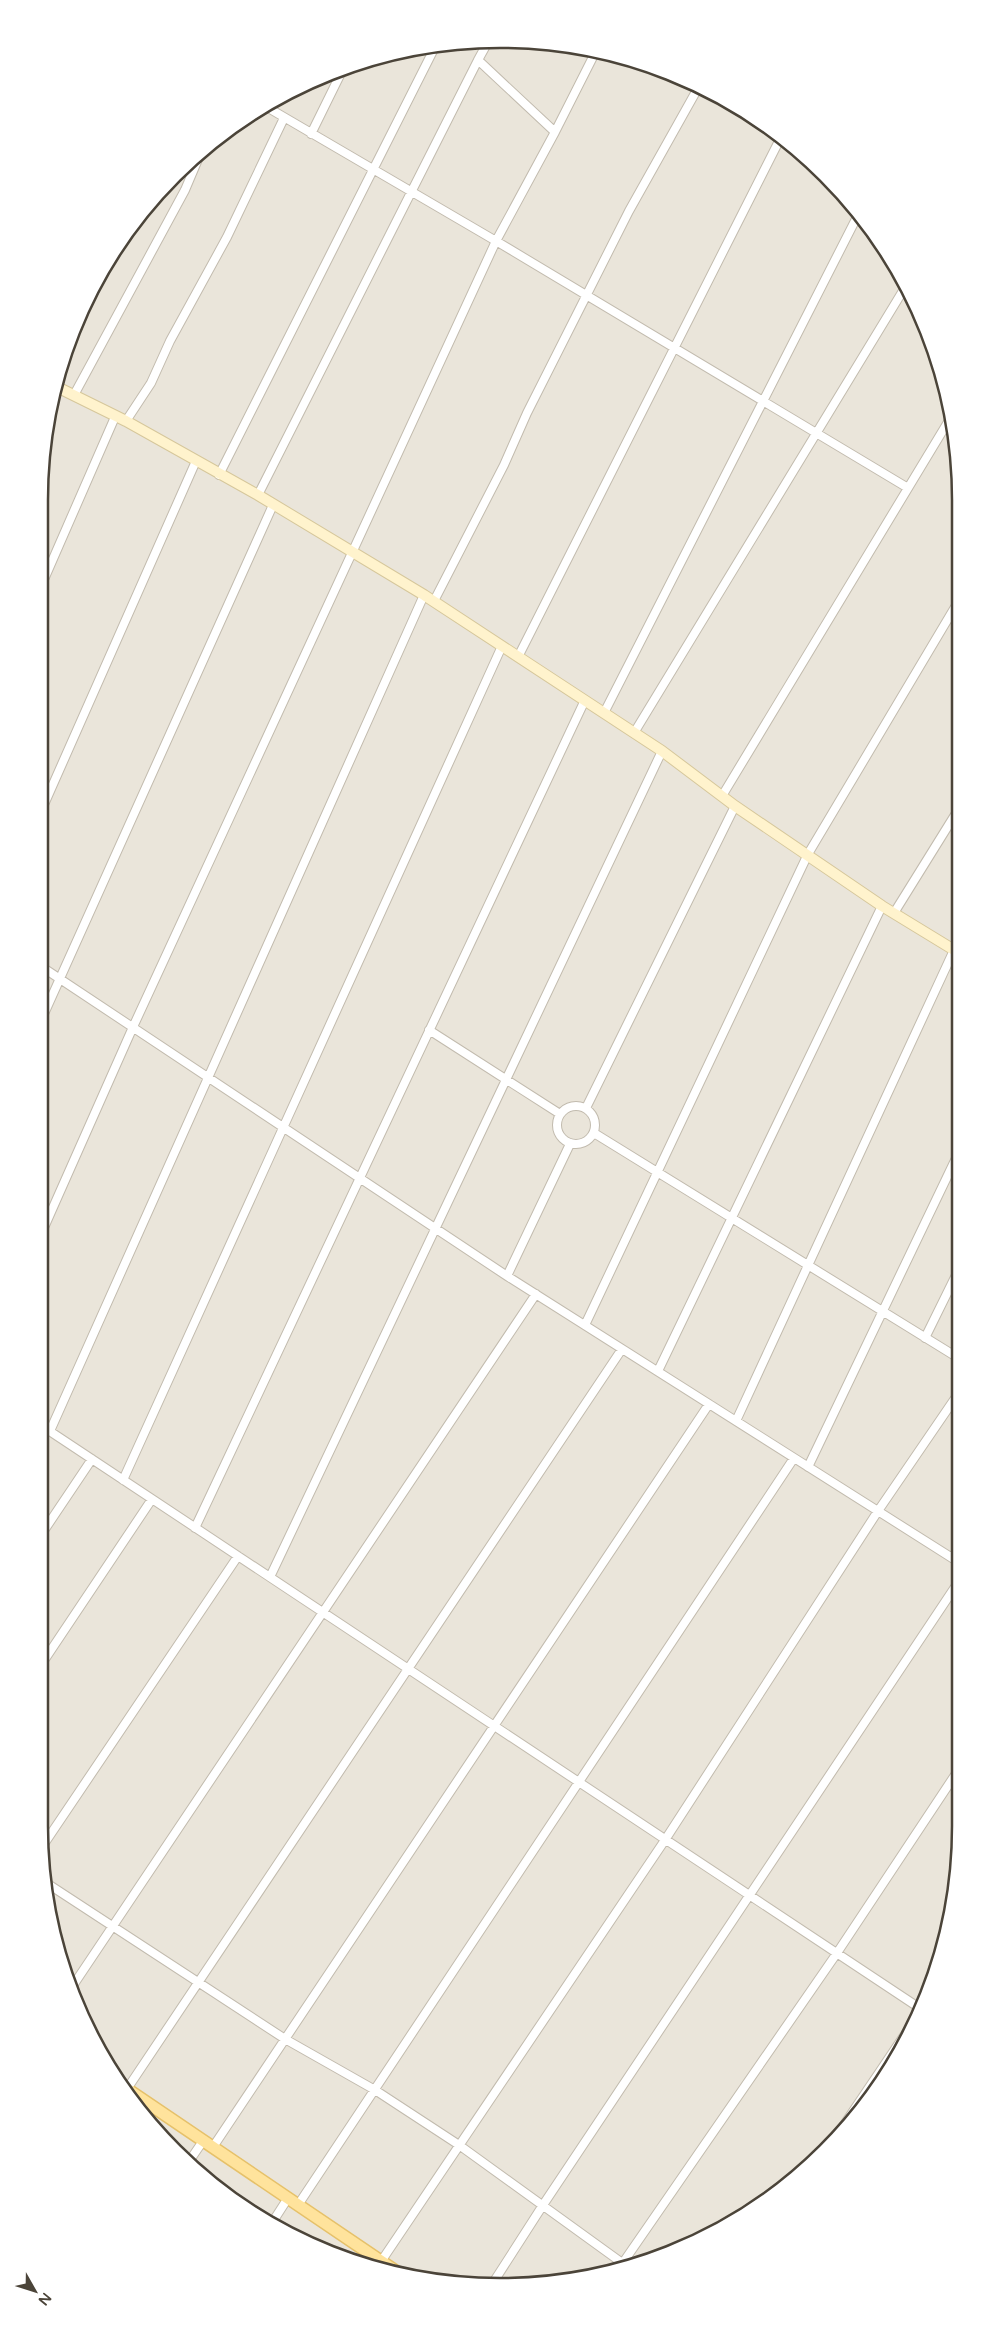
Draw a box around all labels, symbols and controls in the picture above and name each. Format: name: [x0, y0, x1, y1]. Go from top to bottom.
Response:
north arrow: [10, 2266, 60, 2316]
text: N: [35, 2289, 55, 2309]

